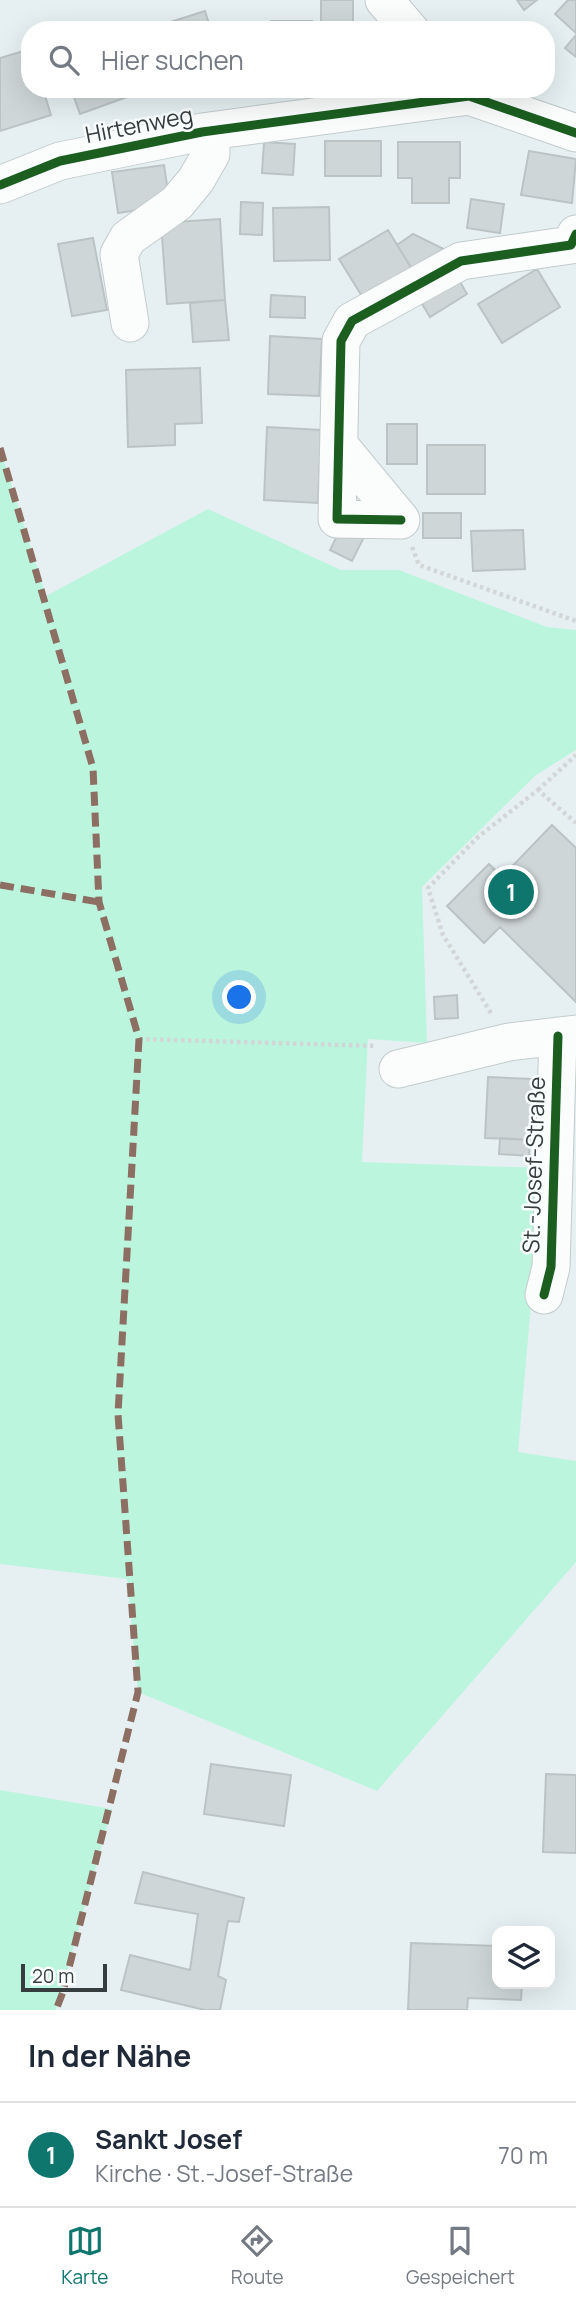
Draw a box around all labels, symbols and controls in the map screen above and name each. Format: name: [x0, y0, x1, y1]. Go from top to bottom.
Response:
search box: [21, 21, 555, 98]
icon: search: [45, 41, 83, 79]
text: Hier suchen: [101, 42, 244, 78]
street label: Hirtenweg: [82, 98, 195, 150]
pin: 1: [488, 866, 534, 918]
your location: [222, 980, 256, 1014]
street label: St.-Josef-Straße: [514, 1076, 552, 1254]
map controls: [492, 1926, 555, 1989]
button: layers: [492, 1926, 555, 1989]
scale bar: [21, 1961, 107, 1993]
text: 20 m: [32, 1963, 74, 1989]
text: In der Nähe: [28, 2035, 191, 2076]
text: Sankt Josef: [95, 2121, 242, 2157]
text: 1: [46, 2139, 56, 2171]
text: 70 m: [498, 2139, 548, 2171]
text: Kirche · St.-Josef-Straße: [95, 2157, 353, 2189]
tab: Karte: [61, 2222, 108, 2290]
tab: Route: [231, 2222, 284, 2290]
tab: Gespeichert: [406, 2222, 515, 2290]

